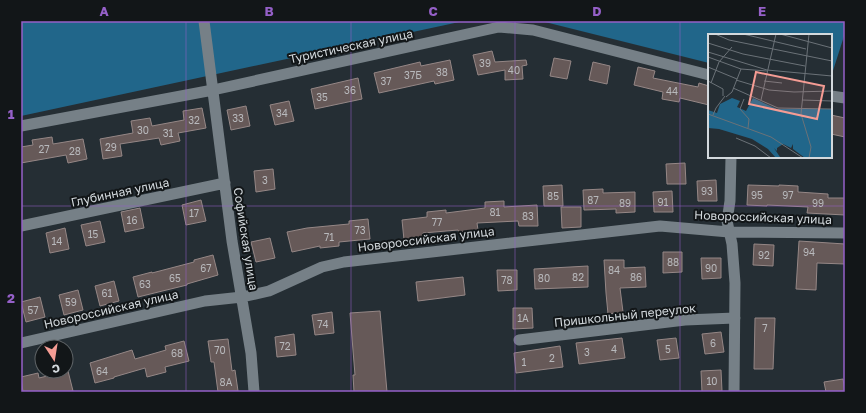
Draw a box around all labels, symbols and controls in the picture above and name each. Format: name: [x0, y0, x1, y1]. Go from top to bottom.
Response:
text: A: [99, 3, 109, 19]
text: B: [264, 3, 274, 19]
text: C: [428, 3, 438, 19]
text: D: [592, 3, 602, 19]
text: E: [758, 3, 766, 19]
street label: Туристическая улица: [288, 26, 414, 66]
inset map: [708, 34, 832, 158]
house number: 39: [479, 57, 491, 69]
house number: 40: [508, 64, 520, 76]
house number: 38: [436, 66, 448, 78]
house number: 37Б: [404, 69, 422, 81]
house number: 37: [380, 75, 392, 87]
house number: 36: [344, 84, 356, 96]
house number: 44: [666, 85, 678, 97]
house number: 35: [316, 91, 328, 103]
text: 1: [8, 106, 15, 122]
house number: 34: [276, 107, 288, 119]
house number: 33: [232, 112, 244, 124]
house number: 32: [188, 114, 200, 126]
house number: 30: [137, 124, 149, 136]
house number: 31: [163, 127, 173, 139]
house number: 29: [105, 141, 117, 153]
house number: 27: [38, 143, 50, 155]
house number: 28: [69, 145, 81, 157]
street label: Глубинная улица: [70, 174, 170, 210]
house number: 3: [262, 174, 268, 186]
house number: 93: [701, 185, 713, 197]
street label: Софийская улица: [230, 186, 262, 292]
house number: 95: [751, 189, 763, 201]
house number: 97: [782, 189, 794, 201]
house number: 85: [547, 190, 559, 202]
house number: 87: [587, 194, 599, 206]
house number: 91: [658, 196, 669, 208]
house number: 89: [619, 197, 631, 209]
house number: 99: [812, 197, 824, 209]
house number: 81: [490, 206, 501, 218]
house number: 17: [189, 207, 199, 219]
street label: Новороссийская улица: [694, 207, 832, 227]
house number: 83: [522, 210, 534, 222]
house number: 16: [127, 214, 137, 226]
house number: 77: [432, 216, 442, 228]
street label: Новороссийская улица: [357, 223, 495, 255]
house number: 73: [354, 224, 366, 236]
house number: 15: [88, 228, 99, 240]
house number: 71: [324, 231, 334, 243]
house number: 14: [52, 235, 62, 247]
house number: 94: [803, 246, 815, 258]
house number: 92: [758, 249, 770, 261]
house number: 88: [667, 256, 679, 268]
house number: 67: [200, 262, 212, 274]
house number: 90: [705, 262, 717, 274]
house number: 84: [608, 264, 620, 276]
house number: 82: [572, 271, 584, 283]
house number: 86: [630, 271, 642, 283]
house number: 65: [169, 272, 181, 284]
house number: 80: [538, 272, 550, 284]
house number: 78: [501, 274, 513, 286]
house number: 63: [139, 278, 151, 290]
street label: Новороссийская улица: [42, 286, 180, 332]
house number: 61: [102, 287, 113, 299]
text: 2: [7, 290, 15, 306]
house number: 59: [65, 296, 77, 308]
street label: Пришкольный переулок: [553, 300, 697, 330]
house number: 57: [27, 304, 39, 316]
house number: 1А: [517, 312, 529, 324]
house number: 74: [317, 318, 329, 330]
house number: 7: [762, 322, 768, 334]
house number: 6: [710, 337, 716, 349]
north arrow: [34, 339, 74, 379]
house number: 72: [279, 340, 291, 352]
house number: 4: [611, 343, 617, 355]
house number: 5: [665, 343, 671, 355]
house number: 70: [214, 344, 226, 356]
house number: 3: [584, 346, 590, 358]
house number: 68: [171, 347, 183, 359]
house number: 2: [549, 352, 555, 364]
house number: 1: [522, 356, 527, 368]
text: С: [51, 362, 61, 376]
house number: 64: [96, 365, 108, 377]
house number: 10: [706, 375, 718, 387]
house number: 8А: [220, 376, 233, 388]

